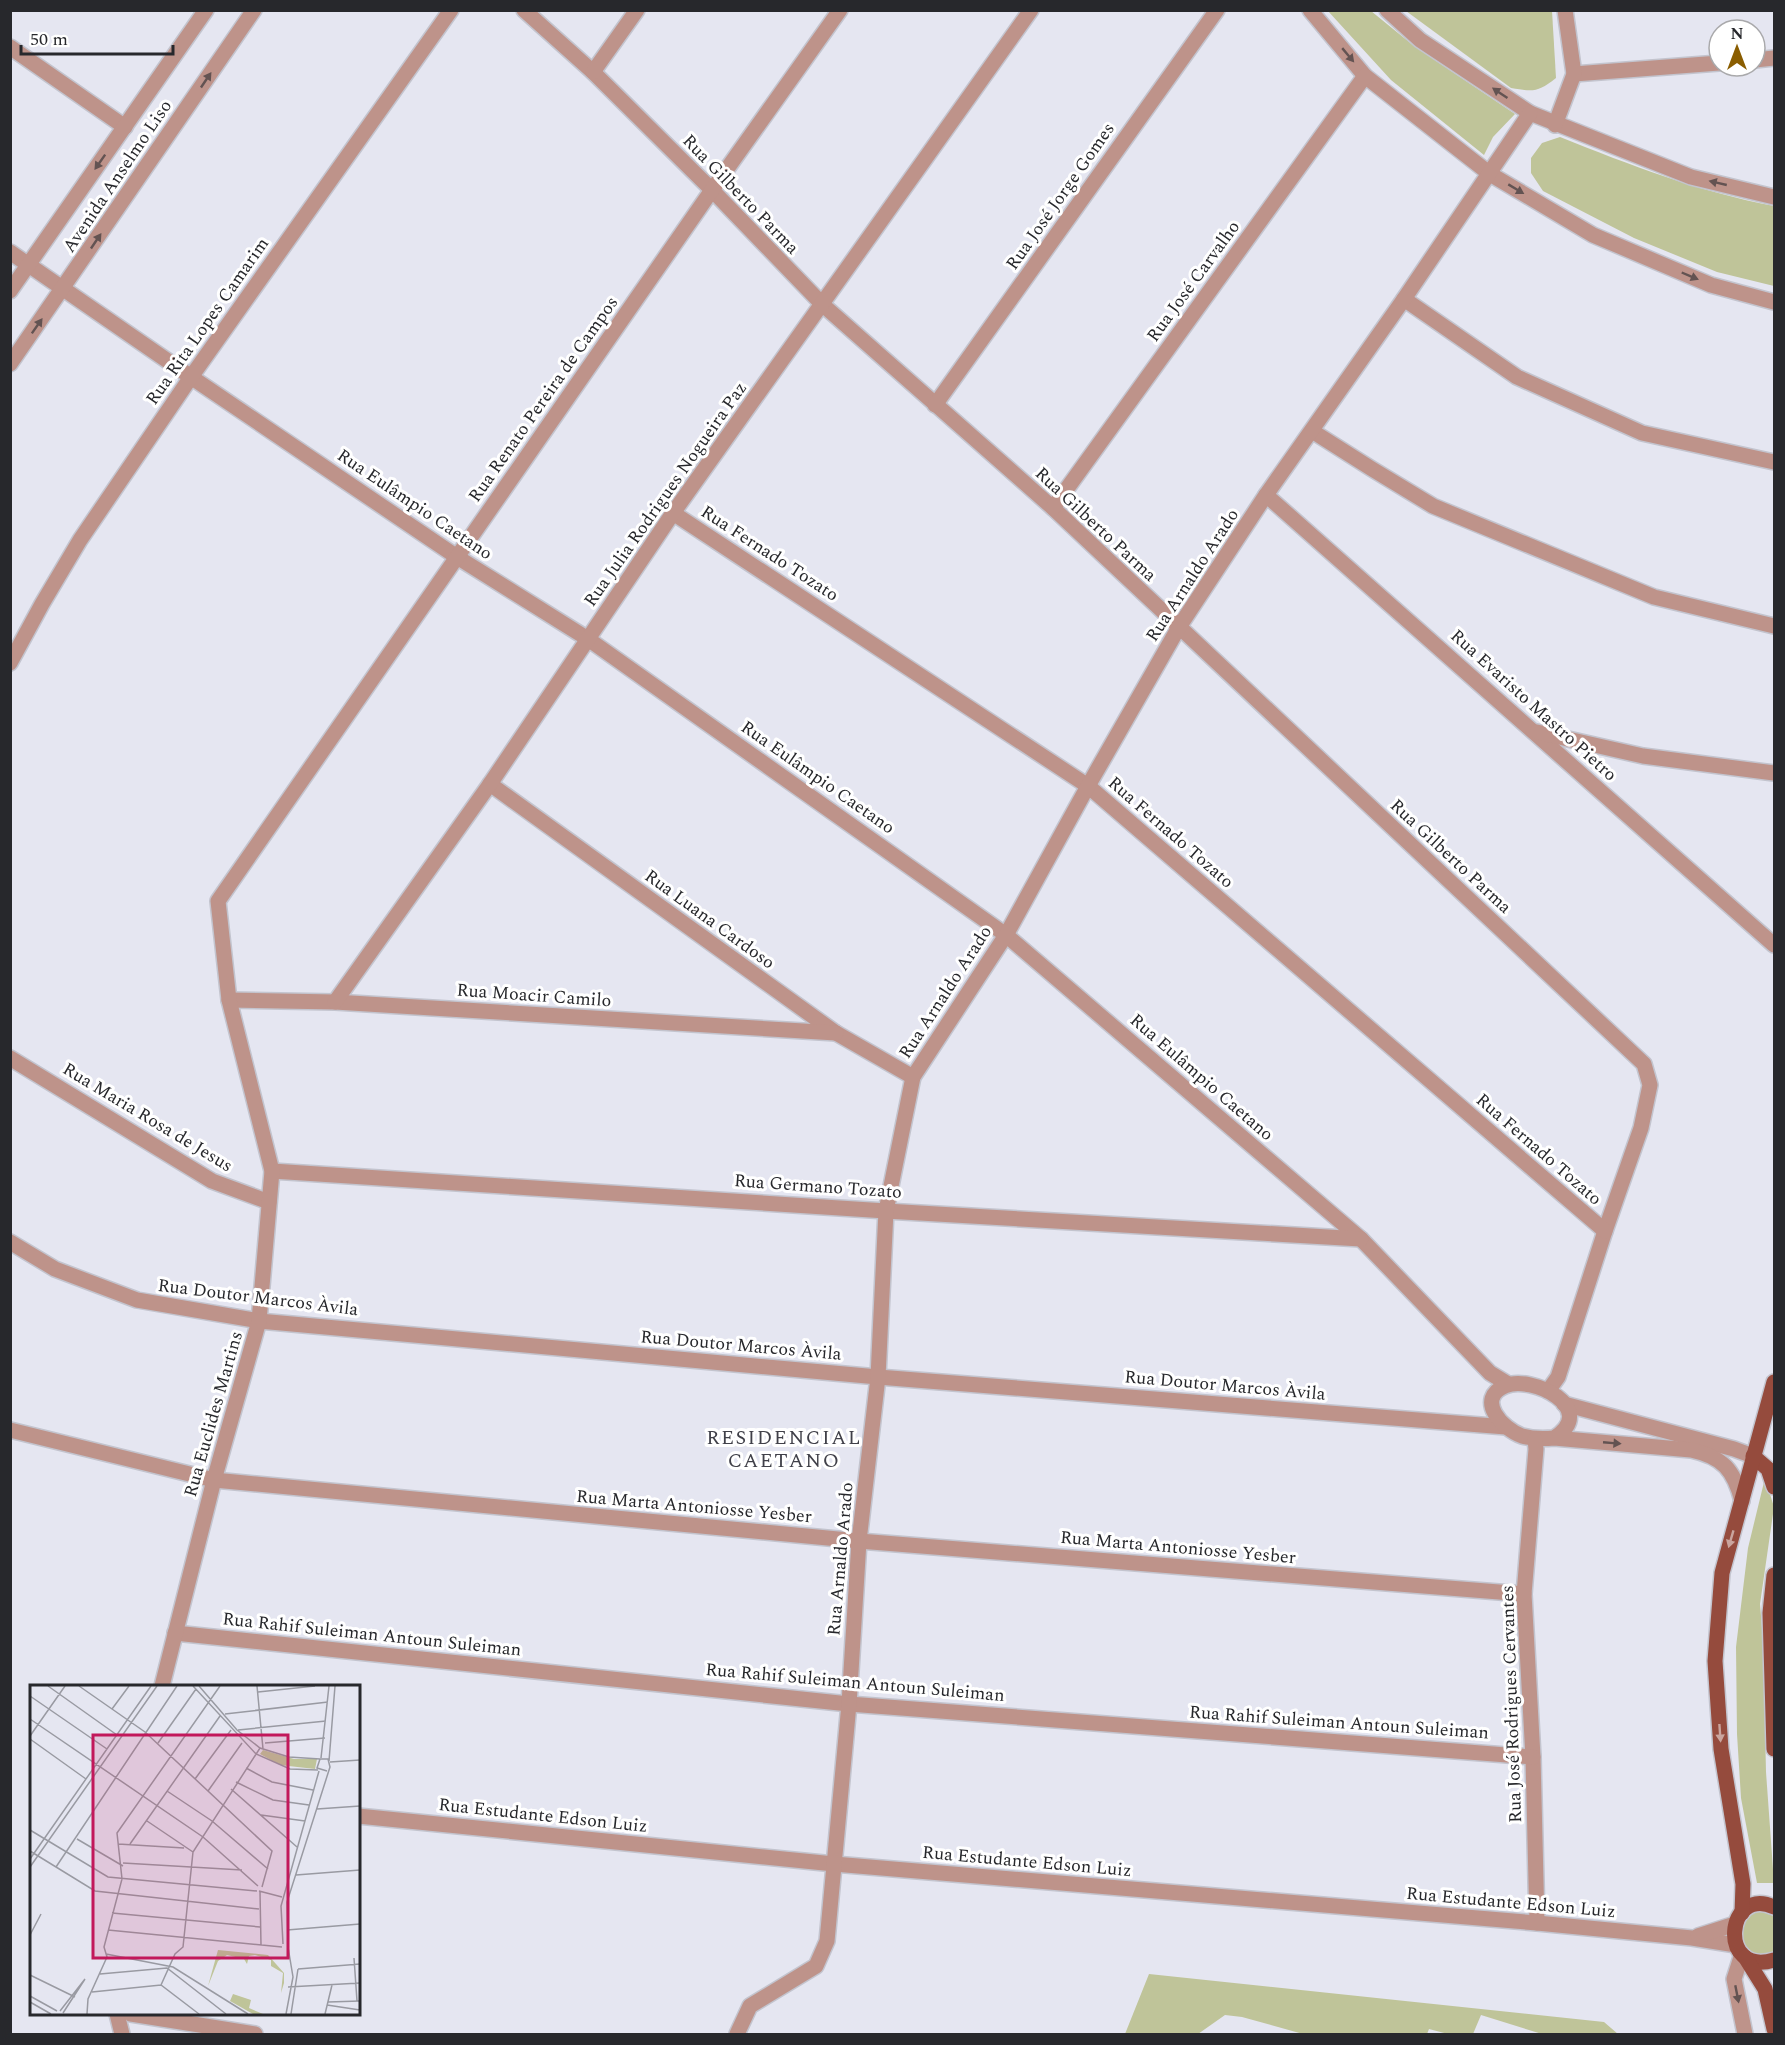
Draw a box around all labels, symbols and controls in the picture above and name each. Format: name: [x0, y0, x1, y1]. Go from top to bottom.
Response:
scale bar: [21, 18, 172, 56]
north arrow: [1707, 18, 1767, 78]
text: N: [1730, 22, 1744, 46]
text: 50 m: [30, 26, 68, 53]
one-way arrow: [1341, 47, 1354, 62]
one-way arrow: [200, 72, 211, 88]
one-way arrow: [1492, 87, 1508, 99]
street label: Avenida Anselmo Liso: [56, 94, 179, 258]
street label: Rua José Jorge Gomes: [999, 117, 1122, 276]
street label: Rua Gilberto Parma: [676, 128, 805, 261]
one-way arrow: [95, 154, 106, 170]
one-way arrow: [1708, 178, 1727, 188]
one-way arrow: [1508, 184, 1524, 195]
street label: Rua José Carvalho: [1140, 215, 1247, 348]
street label: Rua Rita Lopes Camarim: [139, 232, 276, 411]
one-way arrow: [90, 233, 101, 249]
one-way arrow: [1682, 271, 1700, 281]
street label: Rua Renato Pereira de Campos: [462, 291, 625, 508]
one-way arrow: [31, 319, 43, 335]
street label: Rua Julia Rodrigues Nogueira Paz: [577, 376, 754, 612]
street label: Rua Eulâmpio Caetano: [331, 442, 498, 567]
street label: Rua Gilberto Parma: [1029, 461, 1163, 588]
street label: Rua Fernado Tozato: [695, 499, 844, 608]
street label: Rua Arnaldo Arado: [1139, 503, 1246, 647]
street label: Rua Evaristo Mastro Pietro: [1444, 623, 1623, 788]
street label: Rua Eulâmpio Caetano: [735, 714, 900, 841]
street label: Rua Fernado Tozato: [1102, 770, 1240, 895]
street label: Rua Gilberto Parma: [1384, 793, 1518, 920]
street label: Rua Luana Cardoso: [639, 863, 781, 976]
street label: Rua Arnaldo Arado: [892, 920, 999, 1064]
street label: Rua Moacir Camilo: [456, 977, 612, 1014]
street label: Rua Eulâmpio Caetano: [1124, 1007, 1279, 1148]
street label: Rua Maria Rosa de Jesus: [57, 1056, 238, 1179]
street label: Rua Fernado Tozato: [1470, 1087, 1608, 1212]
street label: Rua Germano Tozato: [733, 1167, 903, 1206]
street label: Rua Doutor Marcos Àvila: [156, 1272, 360, 1323]
street label: Rua Doutor Marcos Àvila: [639, 1323, 843, 1368]
street label: Rua Euclides Martins: [177, 1328, 250, 1500]
street label: Rua Doutor Marcos Àvila: [1123, 1363, 1327, 1408]
district label: RESIDENCIAL CAETANO: [706, 1423, 862, 1476]
one-way arrow: [1603, 1438, 1622, 1448]
street label: Rua Arnaldo Arado: [820, 1481, 861, 1637]
street label: Rua Marta Antoniosse Yesber: [575, 1483, 813, 1530]
street label: Rua Marta Antoniosse Yesber: [1059, 1524, 1297, 1571]
one-way arrow: [1726, 1531, 1735, 1549]
street label: Rua José Rodrigues Cervantes: [1494, 1585, 1529, 1823]
street label: Rua Rahif Suleiman Antoun Suleiman: [221, 1605, 523, 1664]
street label: Rua Rahif Suleiman Antoun Suleiman: [704, 1656, 1006, 1709]
inset map: [30, 1685, 360, 2015]
street label: Rua Rahif Suleiman Antoun Suleiman: [1188, 1699, 1490, 1746]
one-way arrow: [1716, 1723, 1725, 1742]
street label: Rua Estudante Edson Luiz: [437, 1791, 649, 1840]
street label: Rua Estudante Edson Luiz: [921, 1839, 1133, 1884]
street label: Rua Estudante Edson Luiz: [1405, 1880, 1617, 1925]
one-way arrow: [1733, 1984, 1742, 2003]

